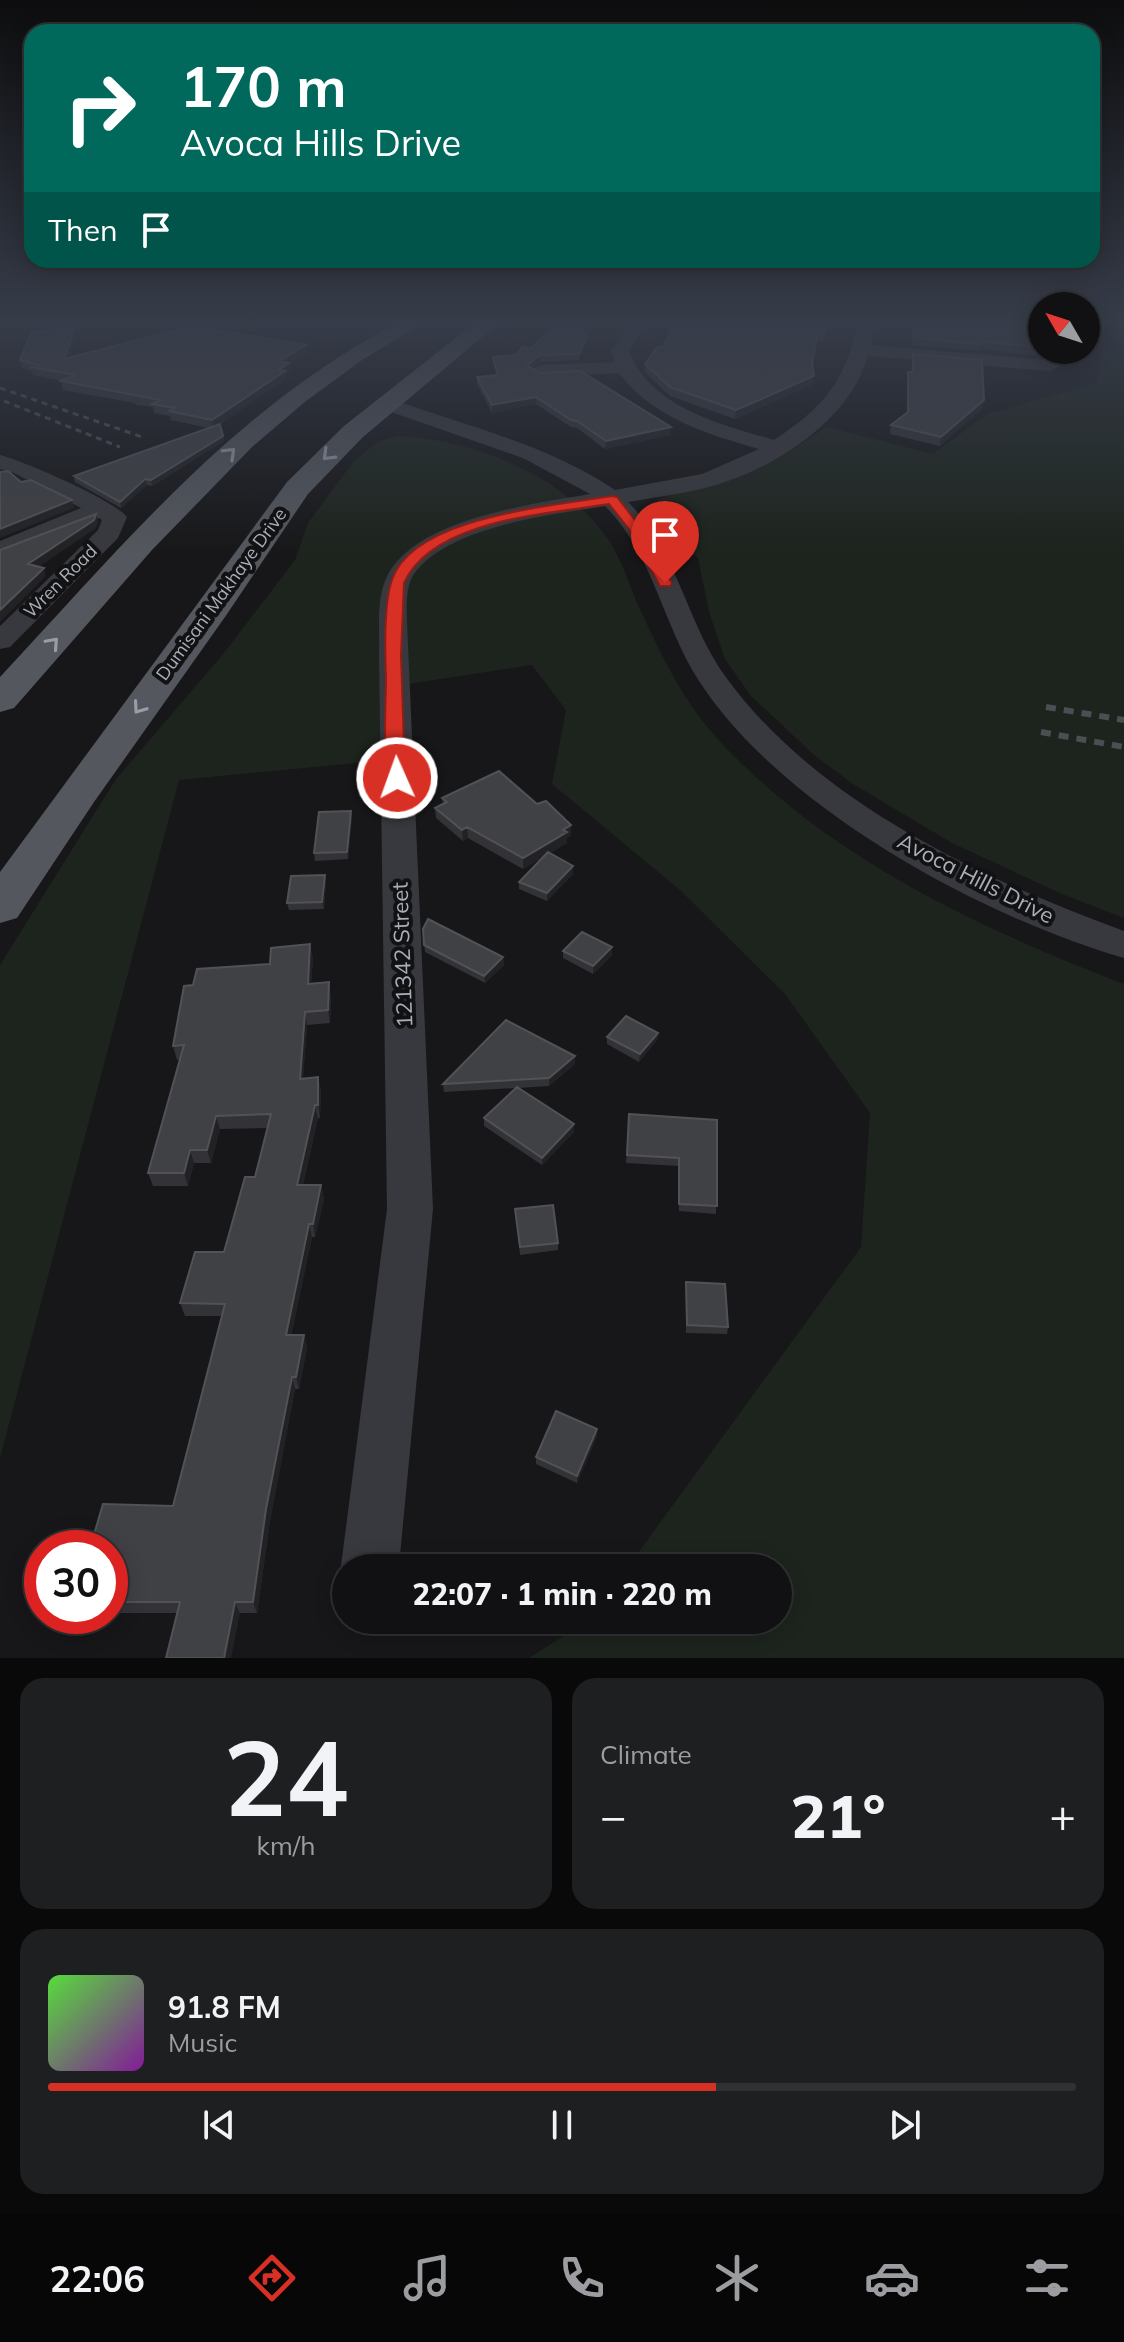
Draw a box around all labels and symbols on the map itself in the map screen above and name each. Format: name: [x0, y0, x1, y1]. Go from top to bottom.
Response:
north arrow: [1028, 292, 1100, 364]
one-way arrow: [323, 446, 337, 461]
one-way arrow: [221, 448, 235, 463]
pin: [631, 501, 699, 583]
street label: Dumisani Makhaye Drive: [151, 503, 291, 685]
street label: Wren Road: [18, 539, 102, 623]
one-way arrow: [43, 637, 57, 652]
one-way arrow: [135, 699, 149, 714]
position arrow: [355, 736, 439, 820]
street label: Avoca Hills Drive: [893, 827, 1059, 929]
street label: 121342 Street: [385, 881, 419, 1028]
speed limit sign: 30: [24, 1530, 128, 1634]

